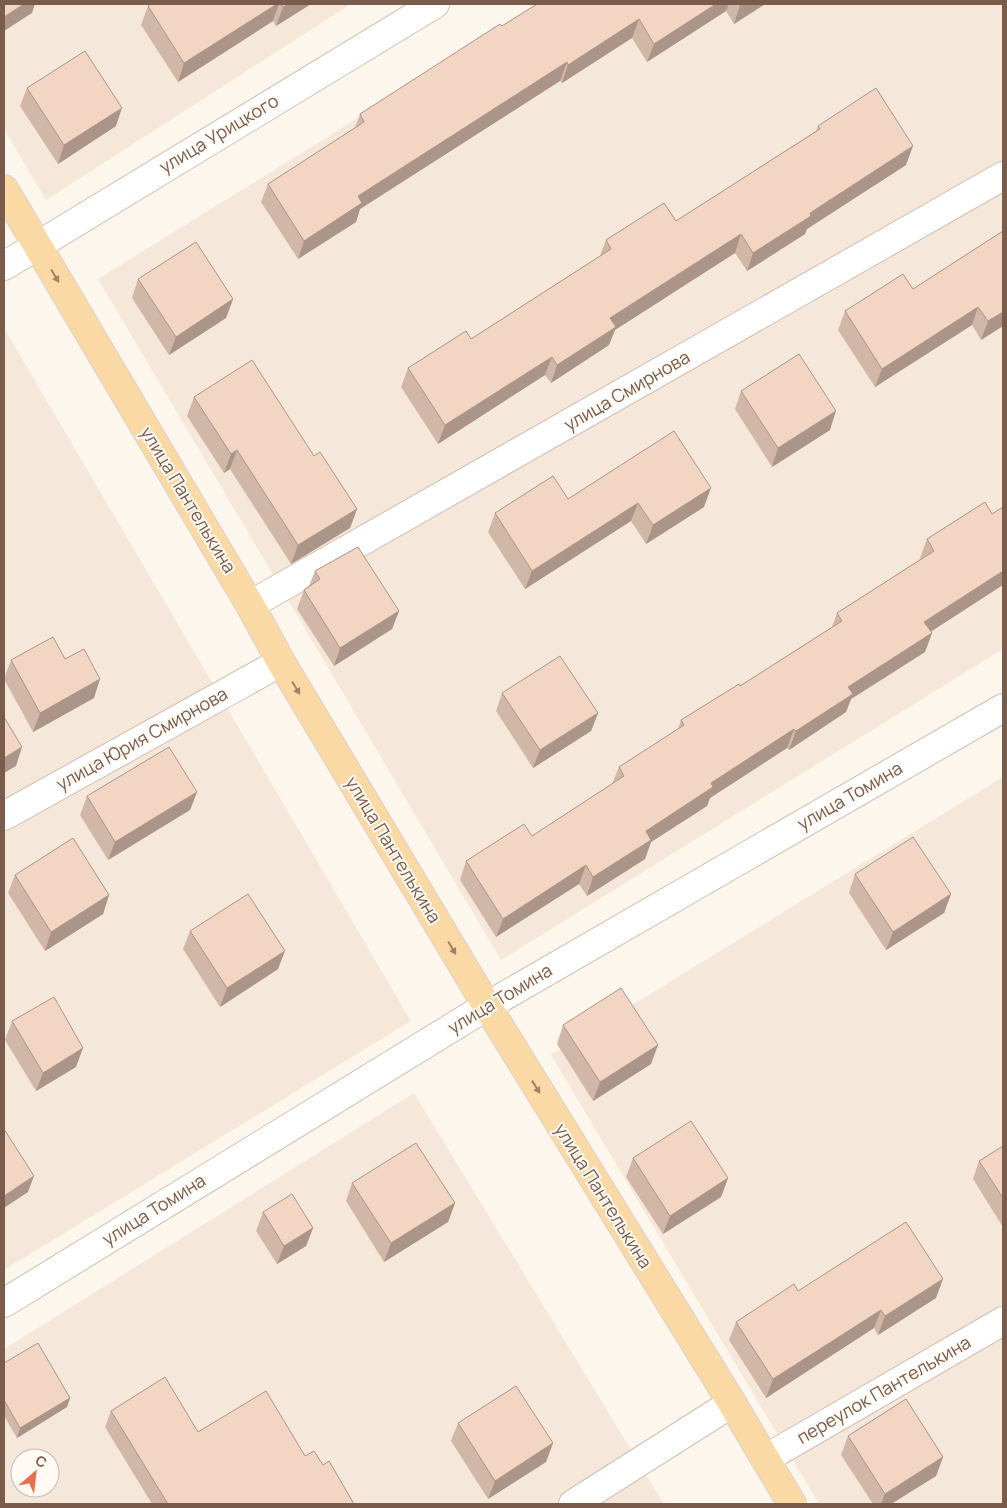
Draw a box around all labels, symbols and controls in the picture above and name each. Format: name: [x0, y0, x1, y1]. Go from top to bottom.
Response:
street label: улица Урицкого: [154, 88, 283, 178]
one-way arrow: [51, 270, 60, 283]
street label: улица Смирнова: [559, 344, 694, 436]
street label: улица Пантелькина: [136, 422, 242, 577]
street label: улица Юрия Смирнова: [51, 681, 232, 795]
one-way arrow: [292, 682, 301, 695]
street label: улица Томина: [793, 755, 906, 835]
street label: улица Пантелькина: [341, 772, 447, 927]
one-way arrow: [447, 941, 456, 954]
street label: улица Томина: [443, 958, 556, 1039]
one-way arrow: [532, 1080, 541, 1093]
street label: улица Пантелькина: [549, 1118, 658, 1273]
street label: улица Томина: [97, 1168, 210, 1251]
street label: переулок Пантелькина: [792, 1330, 975, 1449]
north arrow: [10, 1448, 60, 1498]
text: С: [32, 1450, 50, 1472]

